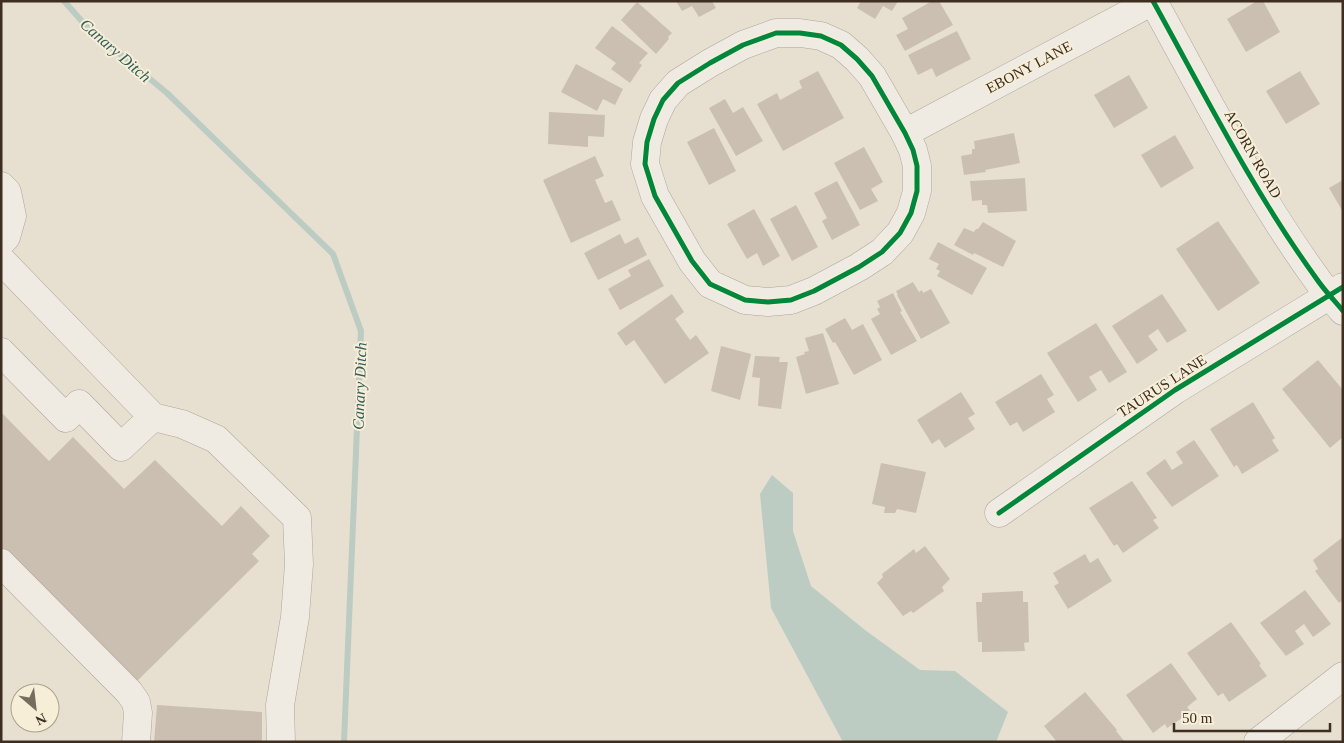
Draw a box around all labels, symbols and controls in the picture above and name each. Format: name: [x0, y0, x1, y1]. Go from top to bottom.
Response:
water label: Canary Ditch: [76, 15, 154, 86]
street label: EBONY LANE: [983, 38, 1075, 96]
street label: ACORN ROAD: [1221, 107, 1285, 201]
water label: Canary Ditch: [349, 342, 371, 430]
street label: TAURUS LANE: [1115, 351, 1209, 421]
north arrow: [10, 683, 60, 733]
scale bar: [1174, 700, 1330, 732]
text: N: [33, 710, 49, 728]
text: 50 m: [1182, 710, 1213, 726]

